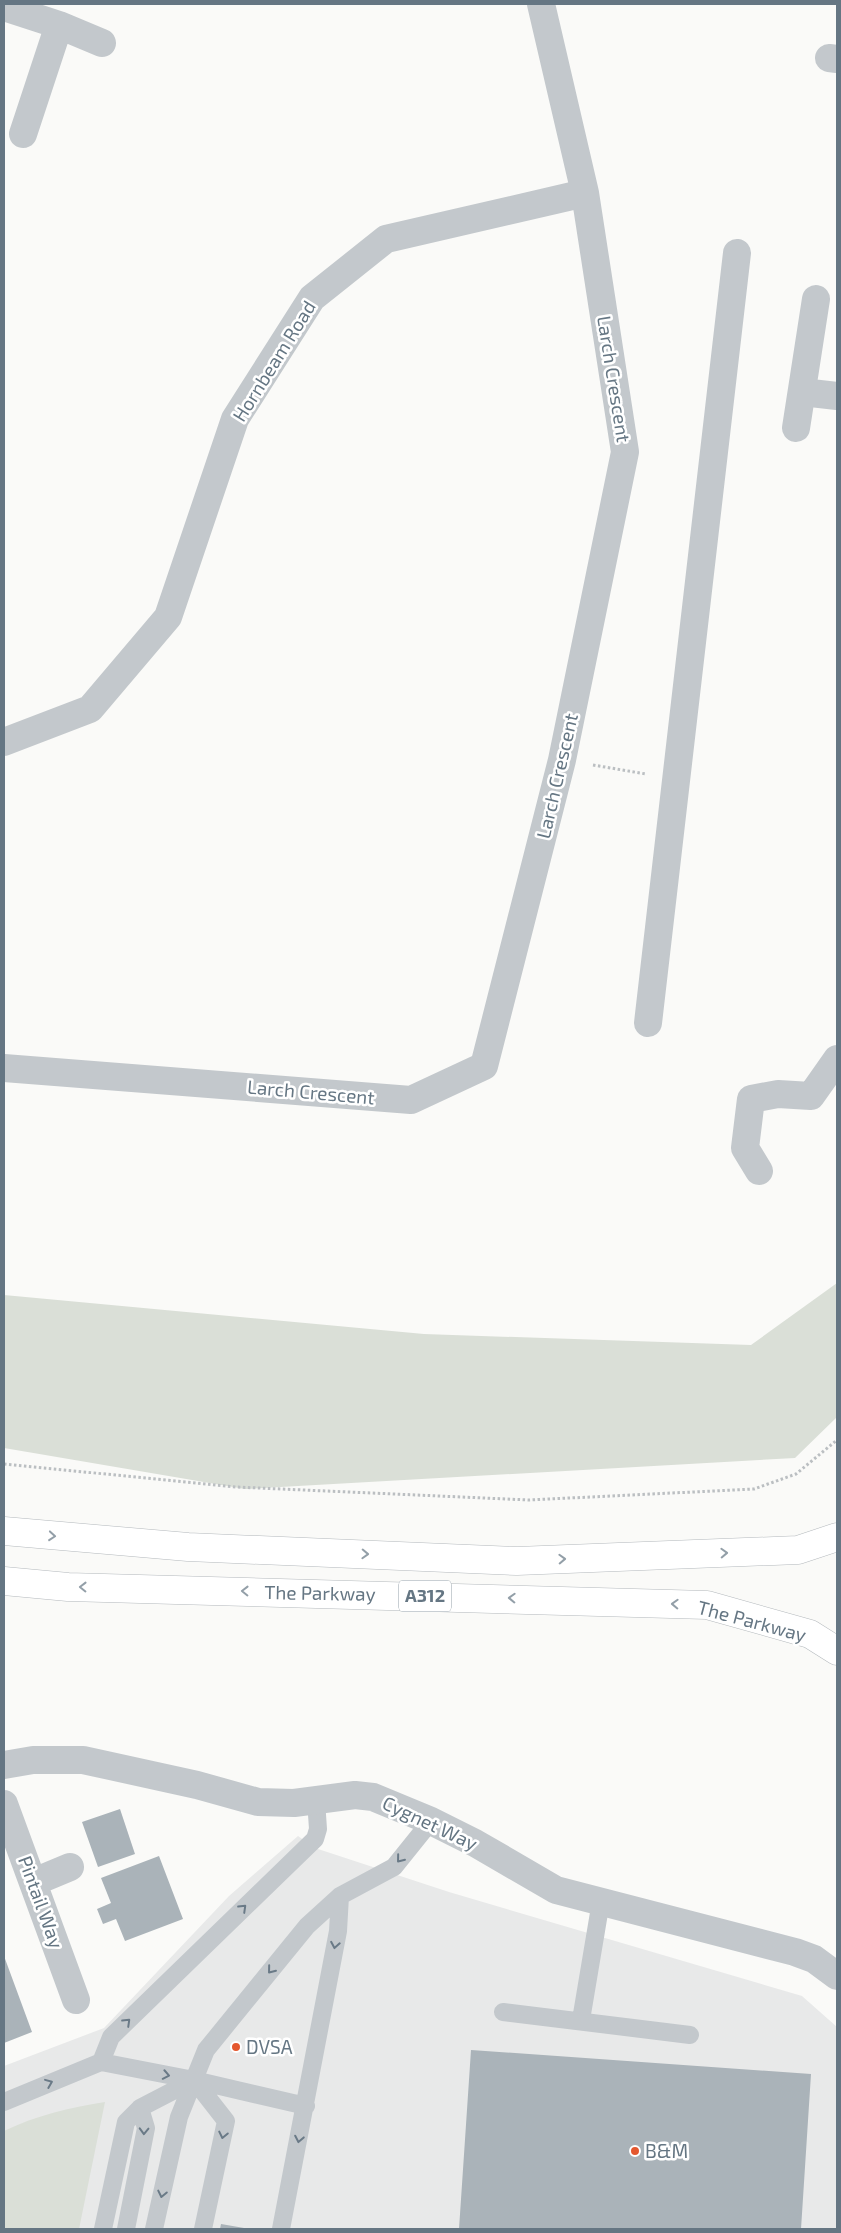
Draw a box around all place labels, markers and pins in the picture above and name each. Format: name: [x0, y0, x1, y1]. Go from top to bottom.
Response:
place label: DVSA: [246, 2035, 293, 2058]
marker: DVSA: [230, 2041, 242, 2053]
place label: B&M: [645, 2139, 688, 2162]
marker: B&M: [629, 2145, 641, 2157]

